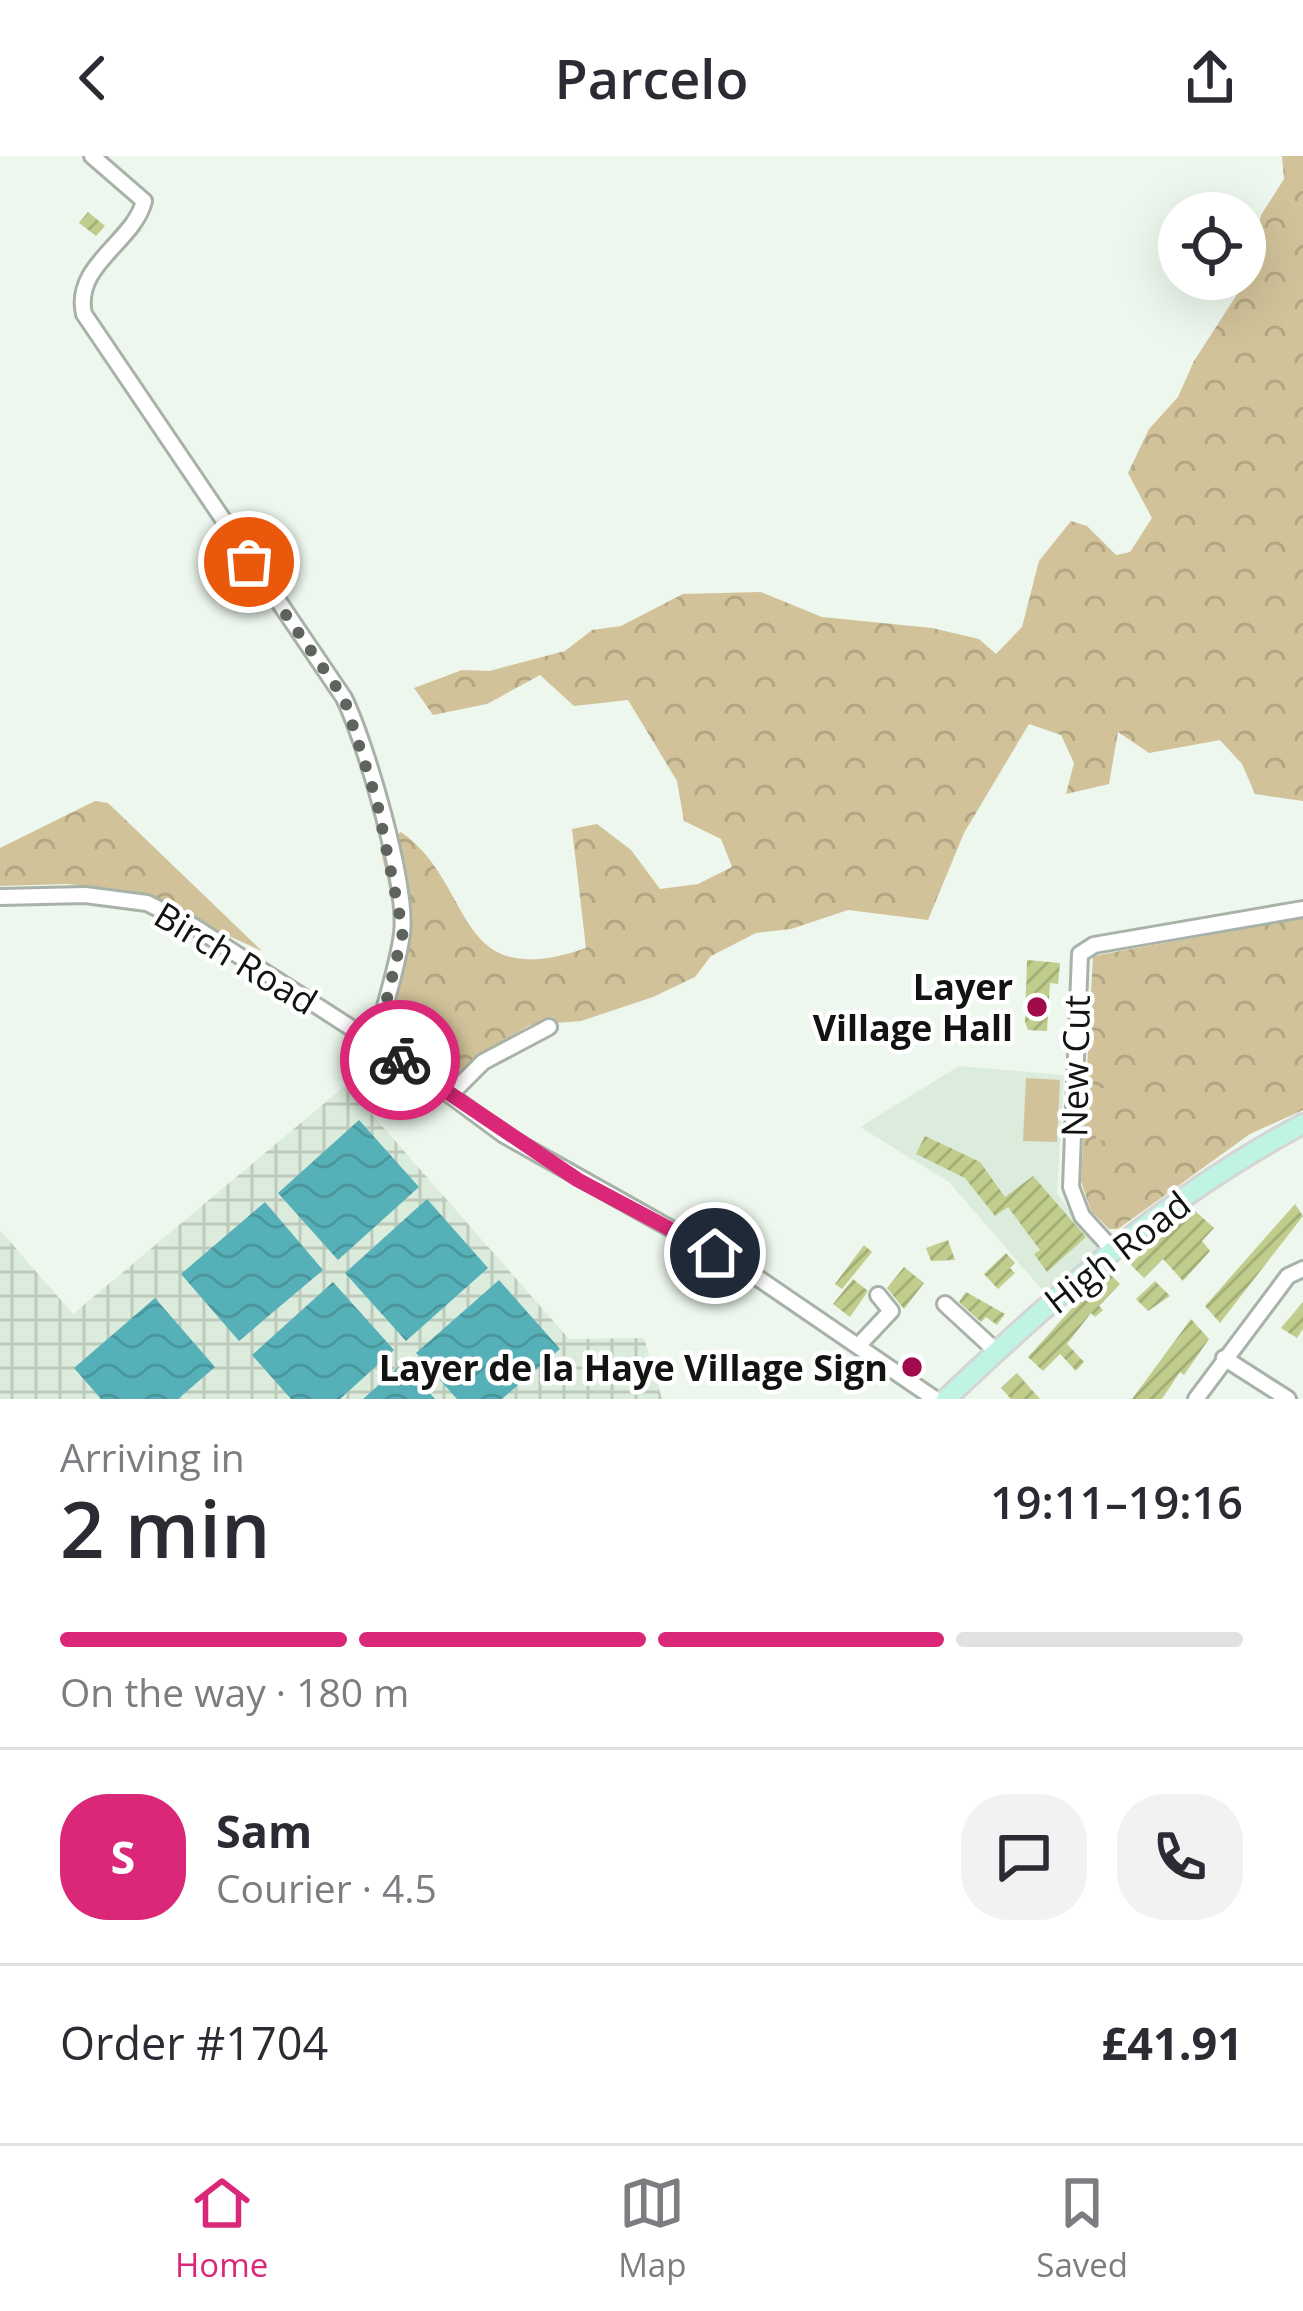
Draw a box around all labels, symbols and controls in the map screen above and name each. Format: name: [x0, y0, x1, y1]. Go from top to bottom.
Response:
text: Parcelo: [555, 41, 748, 115]
icon: back: [60, 45, 126, 111]
icon: share: [1177, 45, 1243, 111]
map controls: [1158, 192, 1266, 300]
button: locate: [1158, 192, 1266, 300]
pin: [198, 511, 300, 613]
icon: bag: [216, 529, 282, 595]
street label: Birch Road: [146, 890, 326, 1026]
place label: Layer Village Hall: [813, 962, 1013, 1052]
marker: Layer Village Hall: [1024, 994, 1050, 1020]
street label: New Cut: [1049, 995, 1101, 1137]
courier: [340, 1000, 460, 1120]
icon: bike: [367, 1027, 433, 1093]
street label: High Road: [1034, 1180, 1200, 1324]
pin: [664, 1202, 766, 1304]
icon: home: [682, 1220, 748, 1286]
place label: Layer de la Haye Village Sign: [379, 1343, 888, 1392]
marker: Layer de la Haye Village Sign: [899, 1354, 925, 1380]
text: Arriving in: [60, 1430, 245, 1483]
text: 19:11–19:16: [990, 1471, 1243, 1532]
text: 2 min: [60, 1475, 271, 1581]
text: On the way · 180 m: [60, 1665, 409, 1718]
button: chat: [961, 1794, 1087, 1920]
button: phone: [1117, 1794, 1243, 1920]
text: Sam: [216, 1800, 312, 1861]
text: S: [111, 1826, 135, 1887]
text: Courier · 4.5: [216, 1861, 437, 1914]
text: Order #1704: [60, 2012, 328, 2073]
text: £41.91: [1102, 2012, 1243, 2073]
tab: Home: [175, 2170, 268, 2287]
tab: Map: [618, 2170, 686, 2287]
tab: Saved: [1036, 2170, 1128, 2287]

